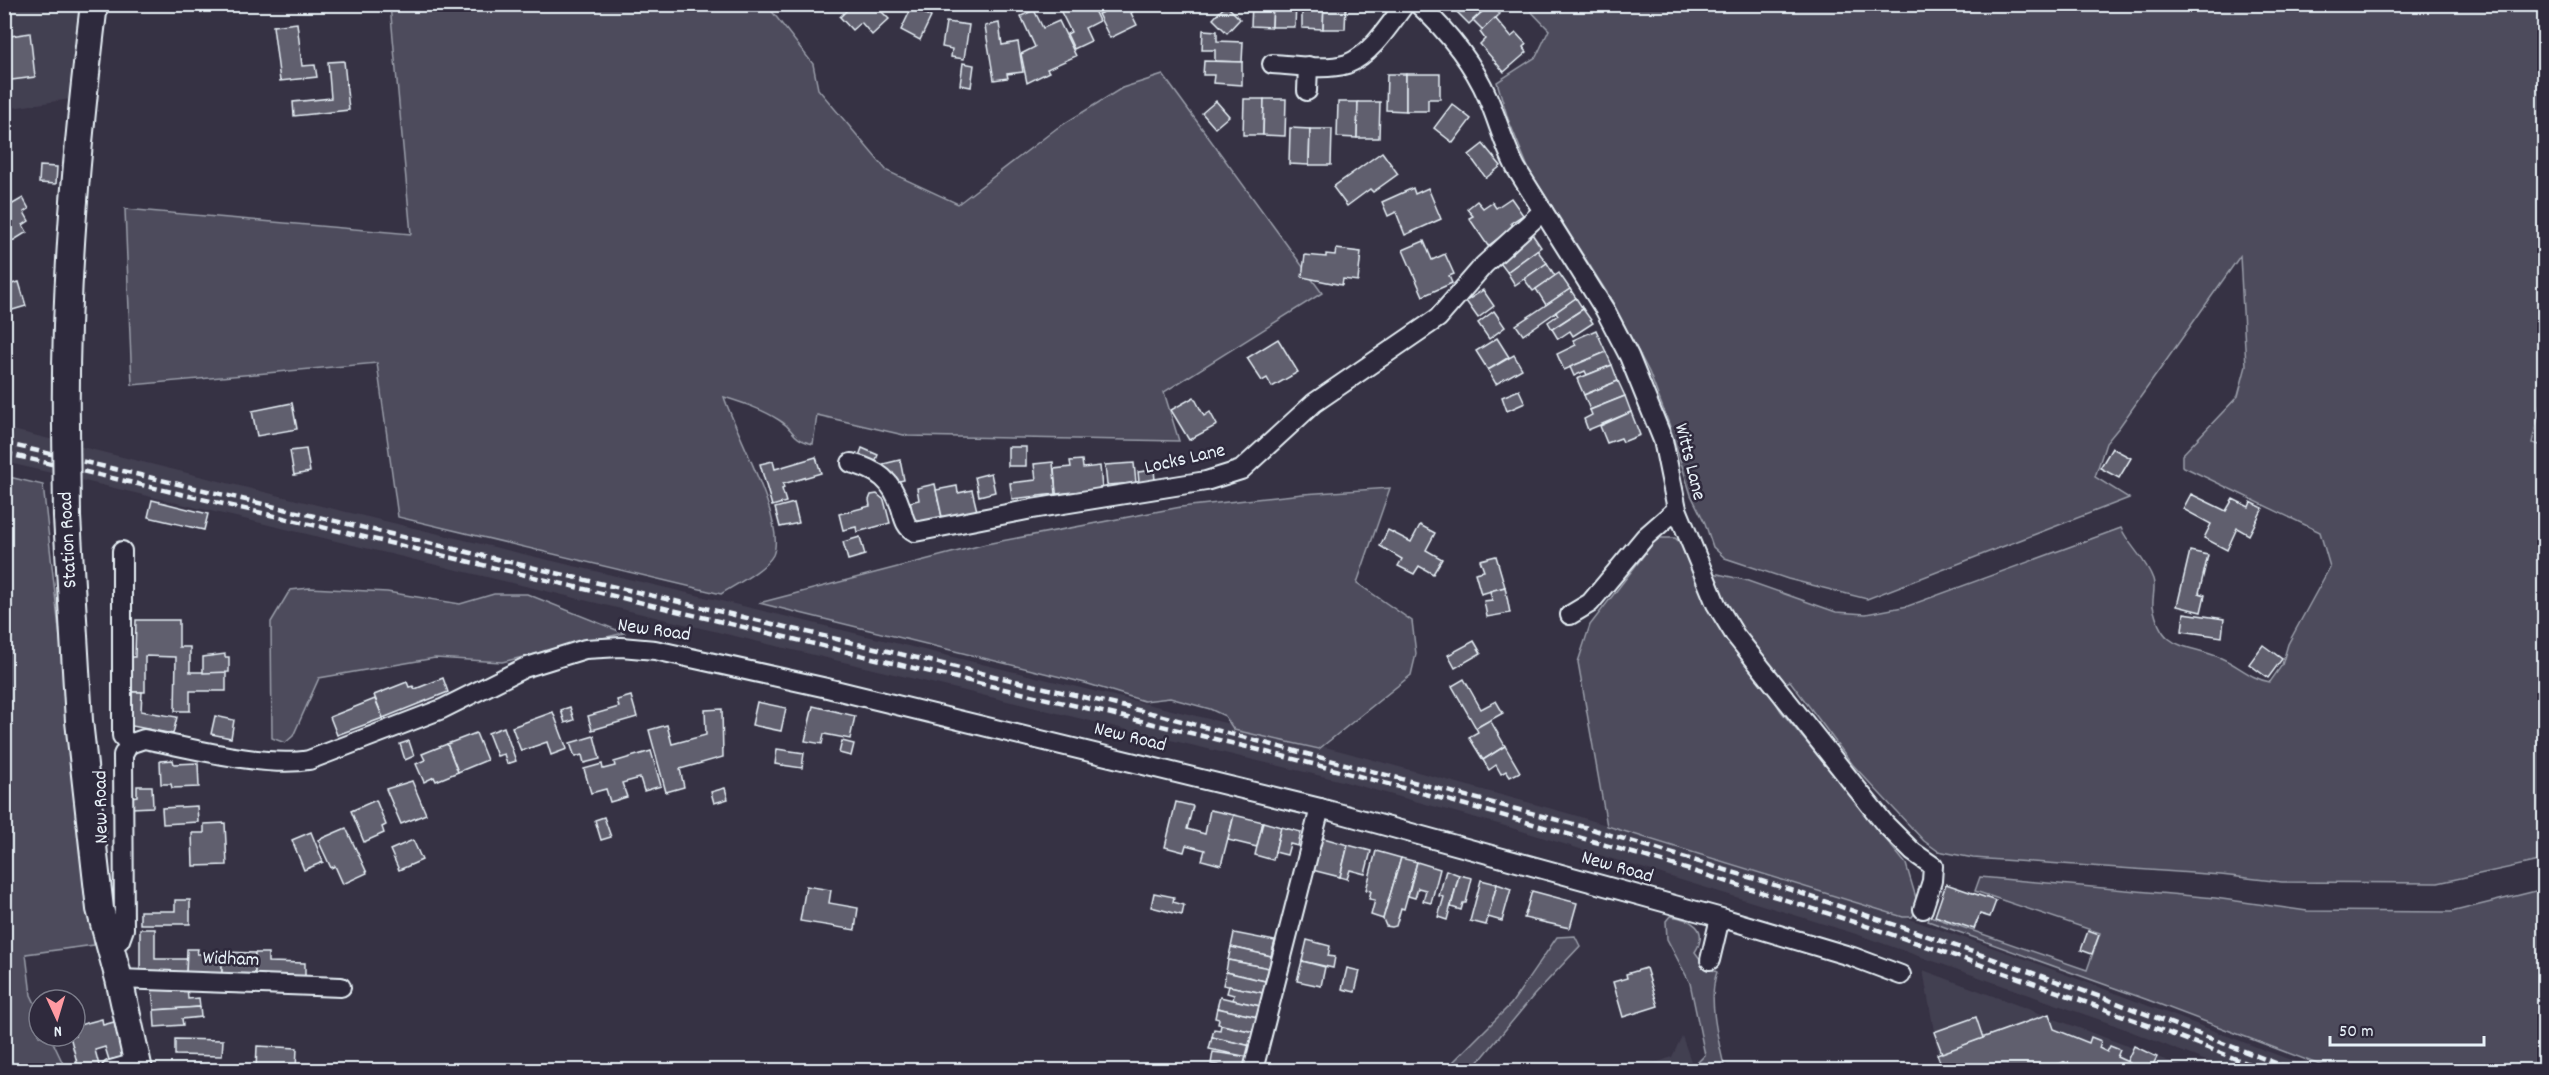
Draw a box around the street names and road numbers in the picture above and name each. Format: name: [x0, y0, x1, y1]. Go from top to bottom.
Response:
street label: Witts Lane: [1666, 421, 1712, 504]
street label: Locks Lane: [1142, 437, 1228, 483]
street label: Station Road: [52, 491, 86, 589]
street label: New Road: [616, 612, 692, 650]
street label: New Road: [1091, 716, 1169, 760]
street label: New Road: [87, 770, 117, 844]
street label: New Road: [1578, 844, 1656, 892]
street label: Widham: [202, 945, 260, 975]

